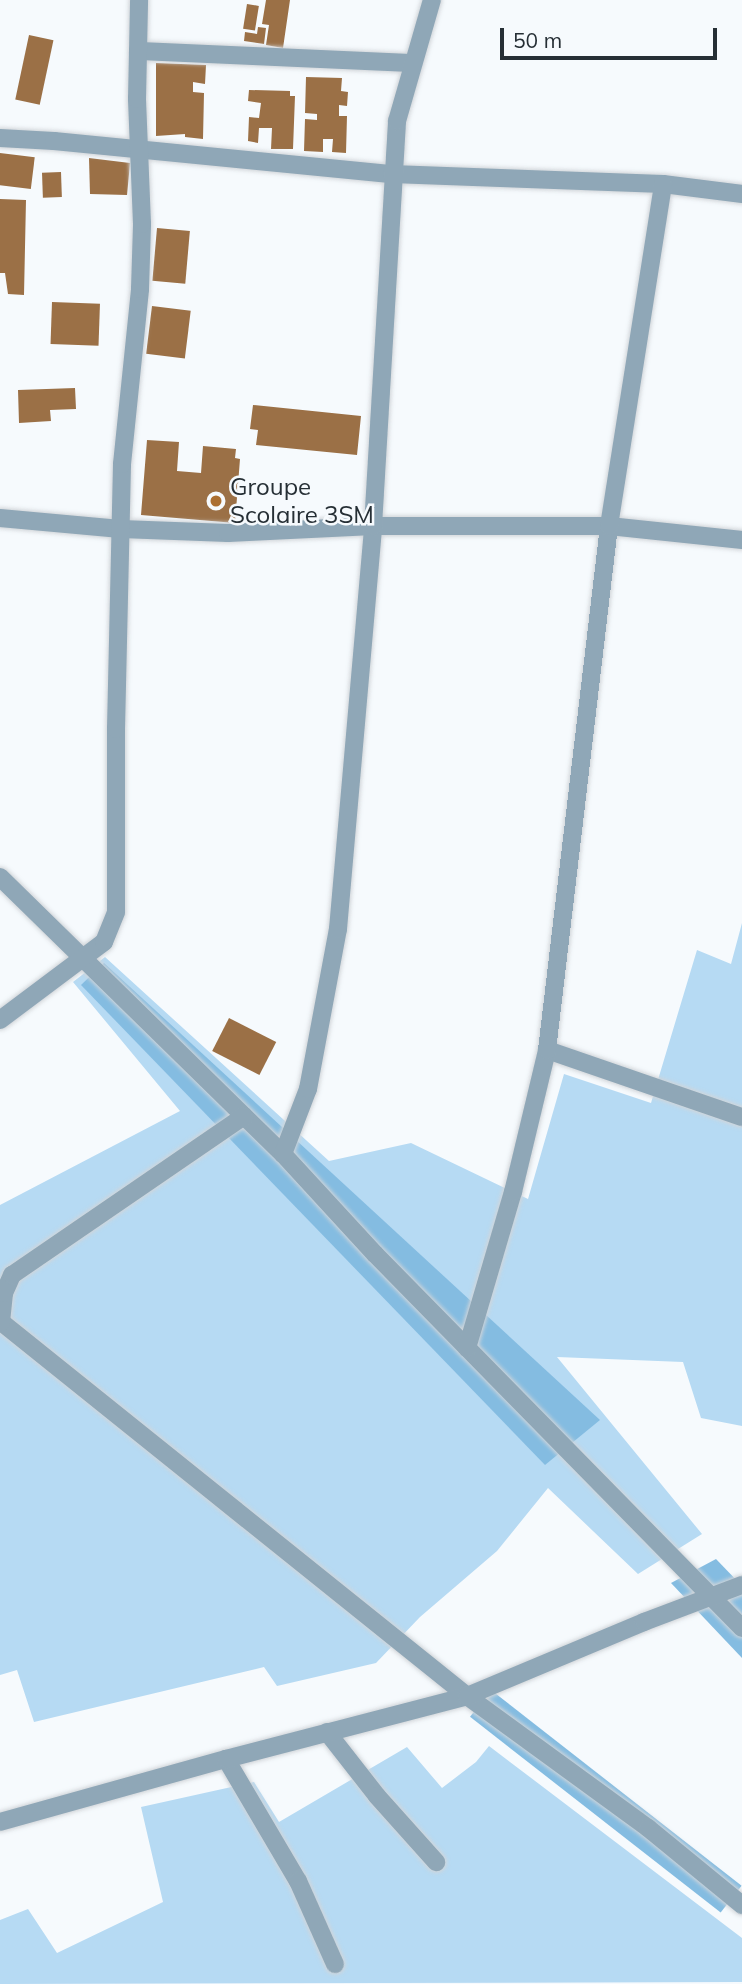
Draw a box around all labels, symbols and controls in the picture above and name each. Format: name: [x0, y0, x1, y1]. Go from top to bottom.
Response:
scale bar: [504, 14, 721, 58]
text: 50 m: [513, 27, 562, 53]
place label: Groupe Scolaire 3SM: [230, 473, 374, 529]
marker: Groupe Scolaire 3SM: [208, 493, 224, 509]

